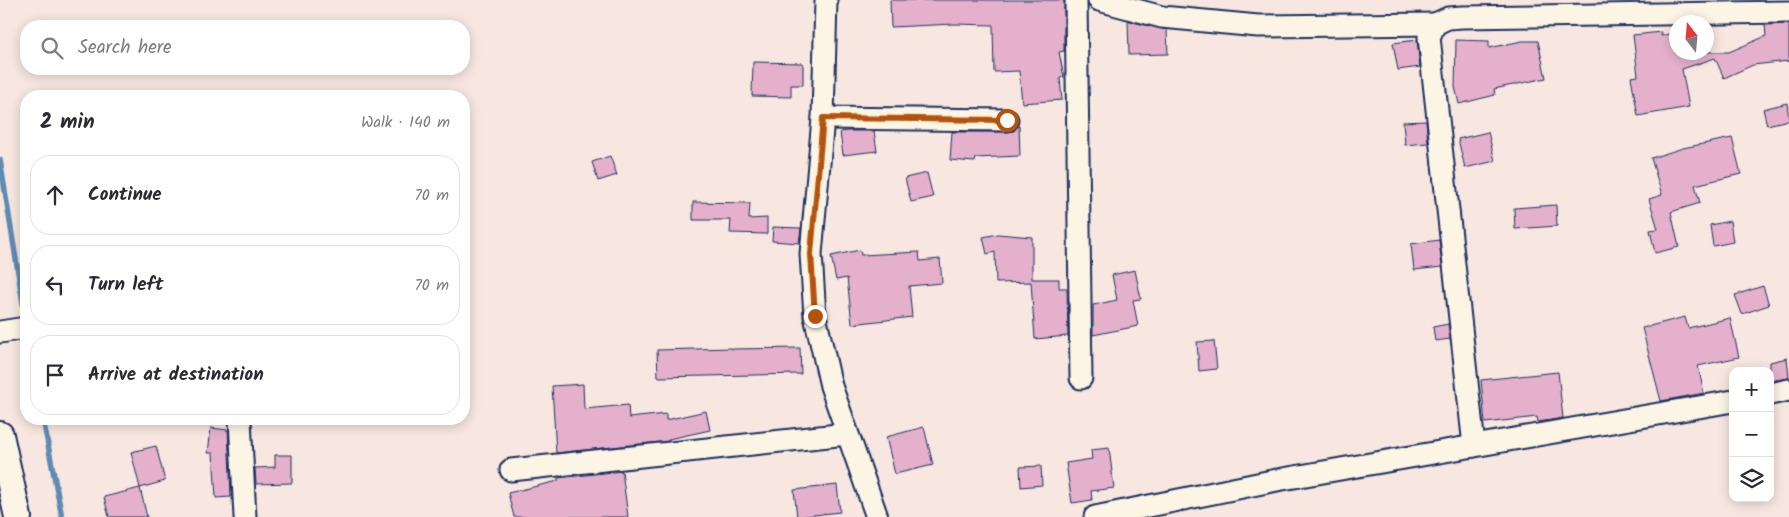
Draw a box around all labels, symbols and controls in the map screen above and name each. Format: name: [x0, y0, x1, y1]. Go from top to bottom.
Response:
north arrow: [1669, 15, 1714, 60]
search box: [20, 20, 470, 75]
text: Search here: [78, 33, 172, 63]
icon: search: [38, 34, 66, 62]
text: 2 min: [40, 106, 95, 139]
route start: [996, 109, 1019, 132]
text: Walk · 140 m: [361, 110, 450, 135]
text: Continue: [88, 180, 161, 210]
icon: ahead: [41, 181, 69, 209]
text: 70 m: [414, 183, 449, 208]
text: Turn left: [88, 270, 163, 300]
icon: left: [41, 271, 69, 299]
text: 70 m: [414, 273, 449, 298]
route end: [804, 305, 827, 328]
text: Arrive at destination: [88, 360, 264, 390]
icon: arrive: [41, 361, 69, 389]
map controls: [1729, 367, 1774, 502]
button: +: [1729, 367, 1774, 412]
button: −: [1729, 412, 1774, 457]
button: layers: [1729, 457, 1774, 502]

